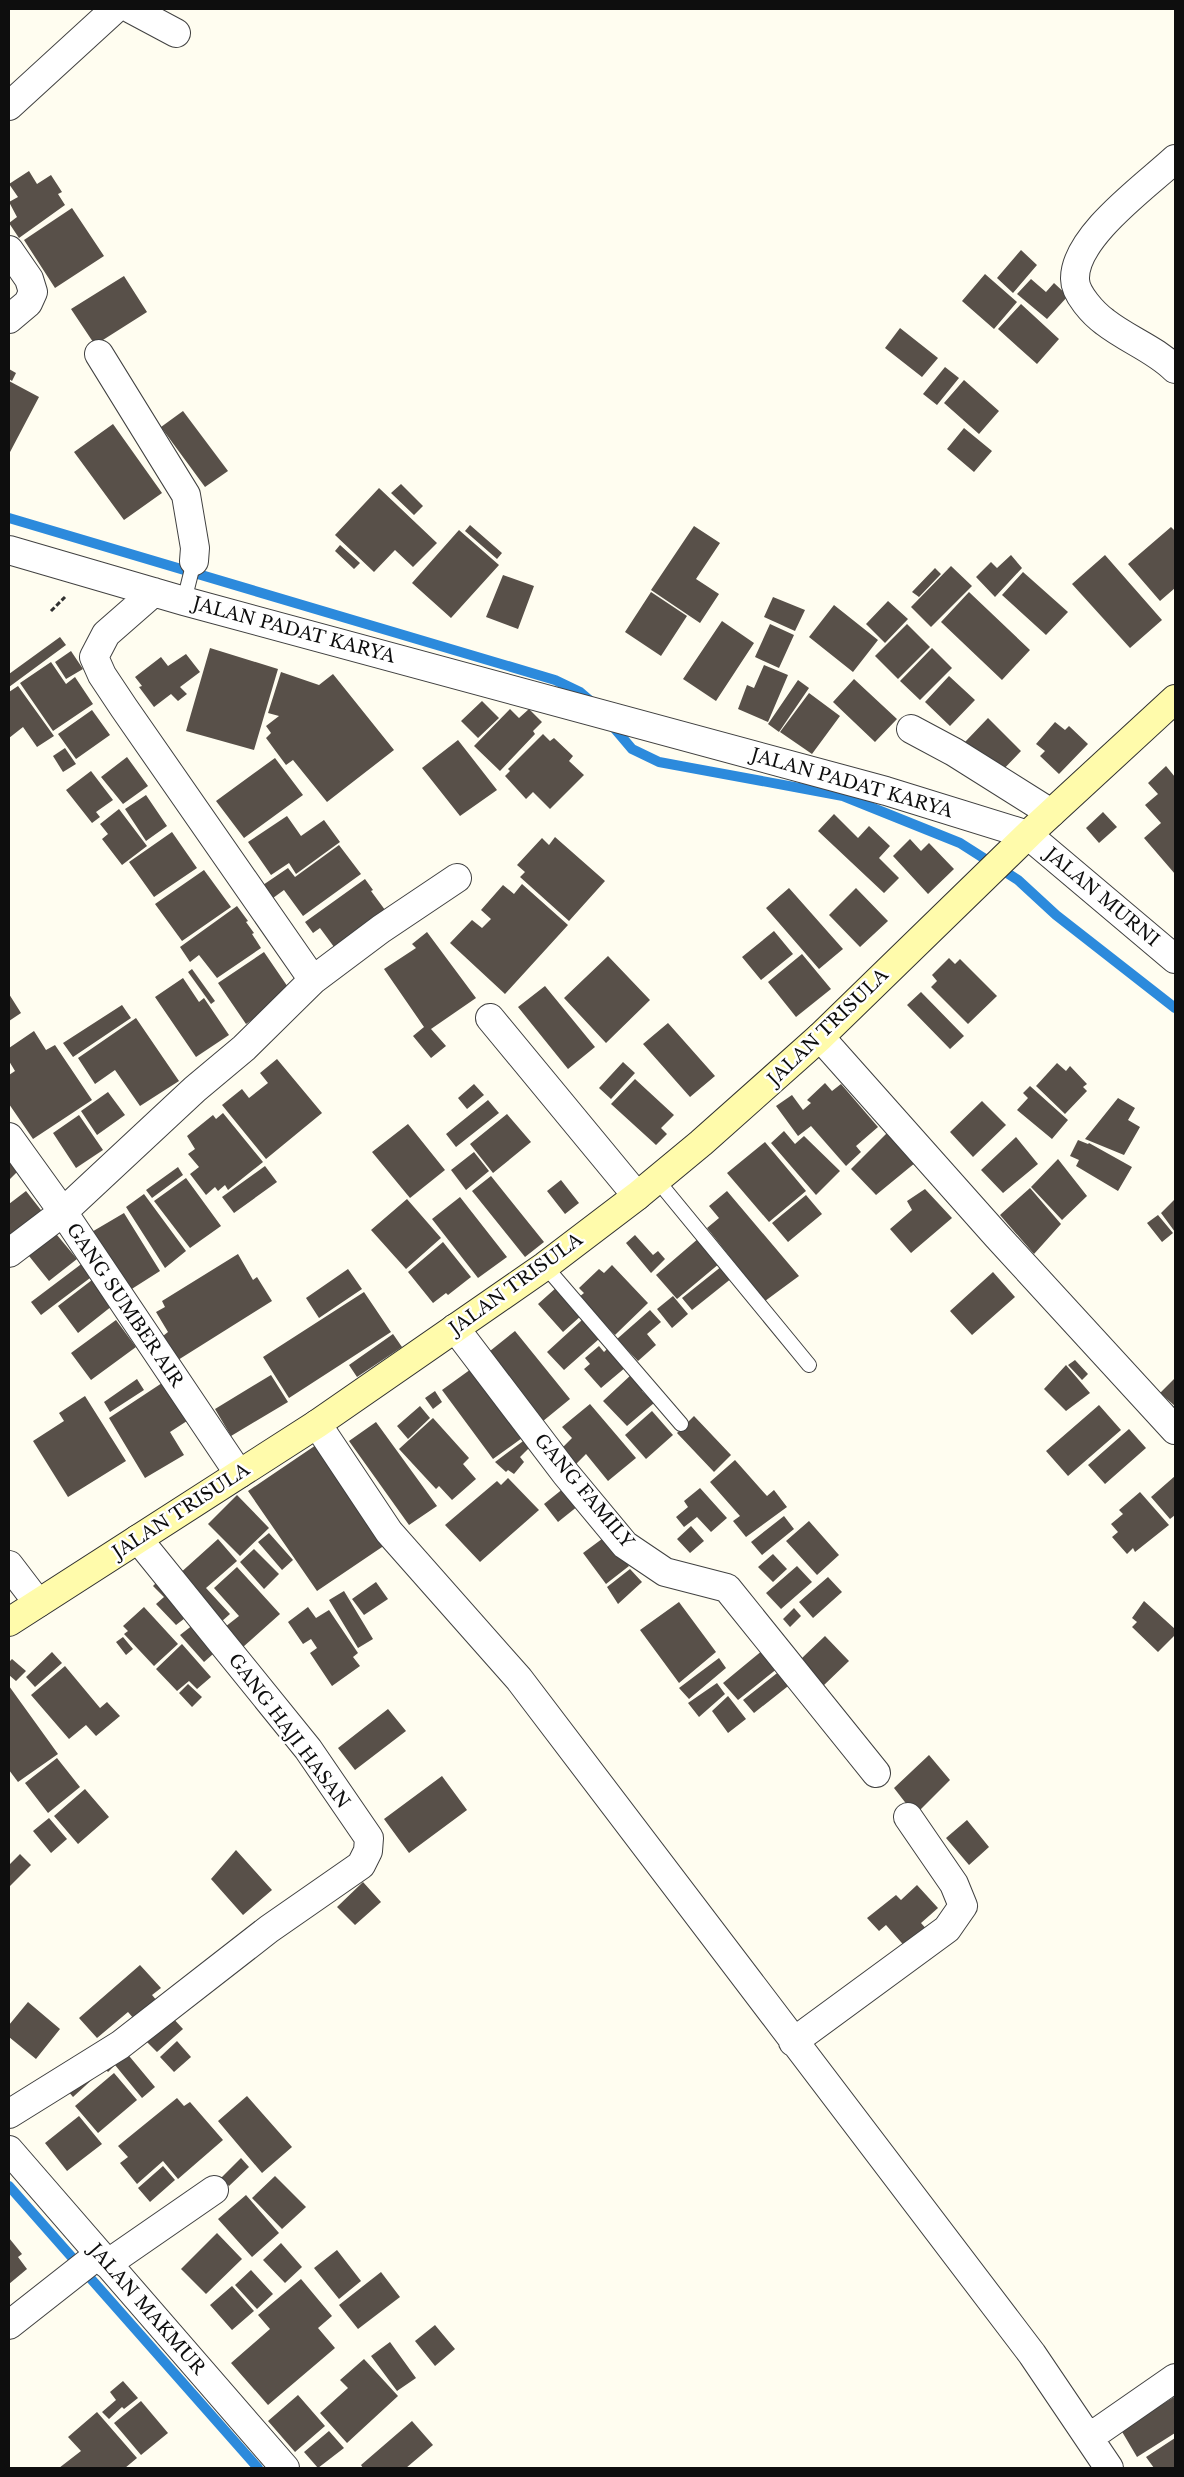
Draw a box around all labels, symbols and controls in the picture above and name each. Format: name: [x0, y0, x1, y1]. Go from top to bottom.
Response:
street label: JALAN PADAT KARYA: [188, 592, 399, 668]
street label: JALAN PADAT KARYA: [747, 743, 956, 823]
street label: JALAN MURNI: [1039, 842, 1164, 951]
street label: JALAN TRISULA: [762, 963, 894, 1091]
street label: GANG SUMBER AIR: [62, 1219, 188, 1392]
street label: JALAN TRISULA: [444, 1228, 588, 1341]
street label: GANG FAMILY: [530, 1429, 639, 1553]
street label: JALAN TRISULA: [107, 1458, 255, 1565]
street label: GANG HAJI HASAN: [224, 1649, 354, 1813]
street label: JALAN MAKMUR: [83, 2238, 210, 2379]

